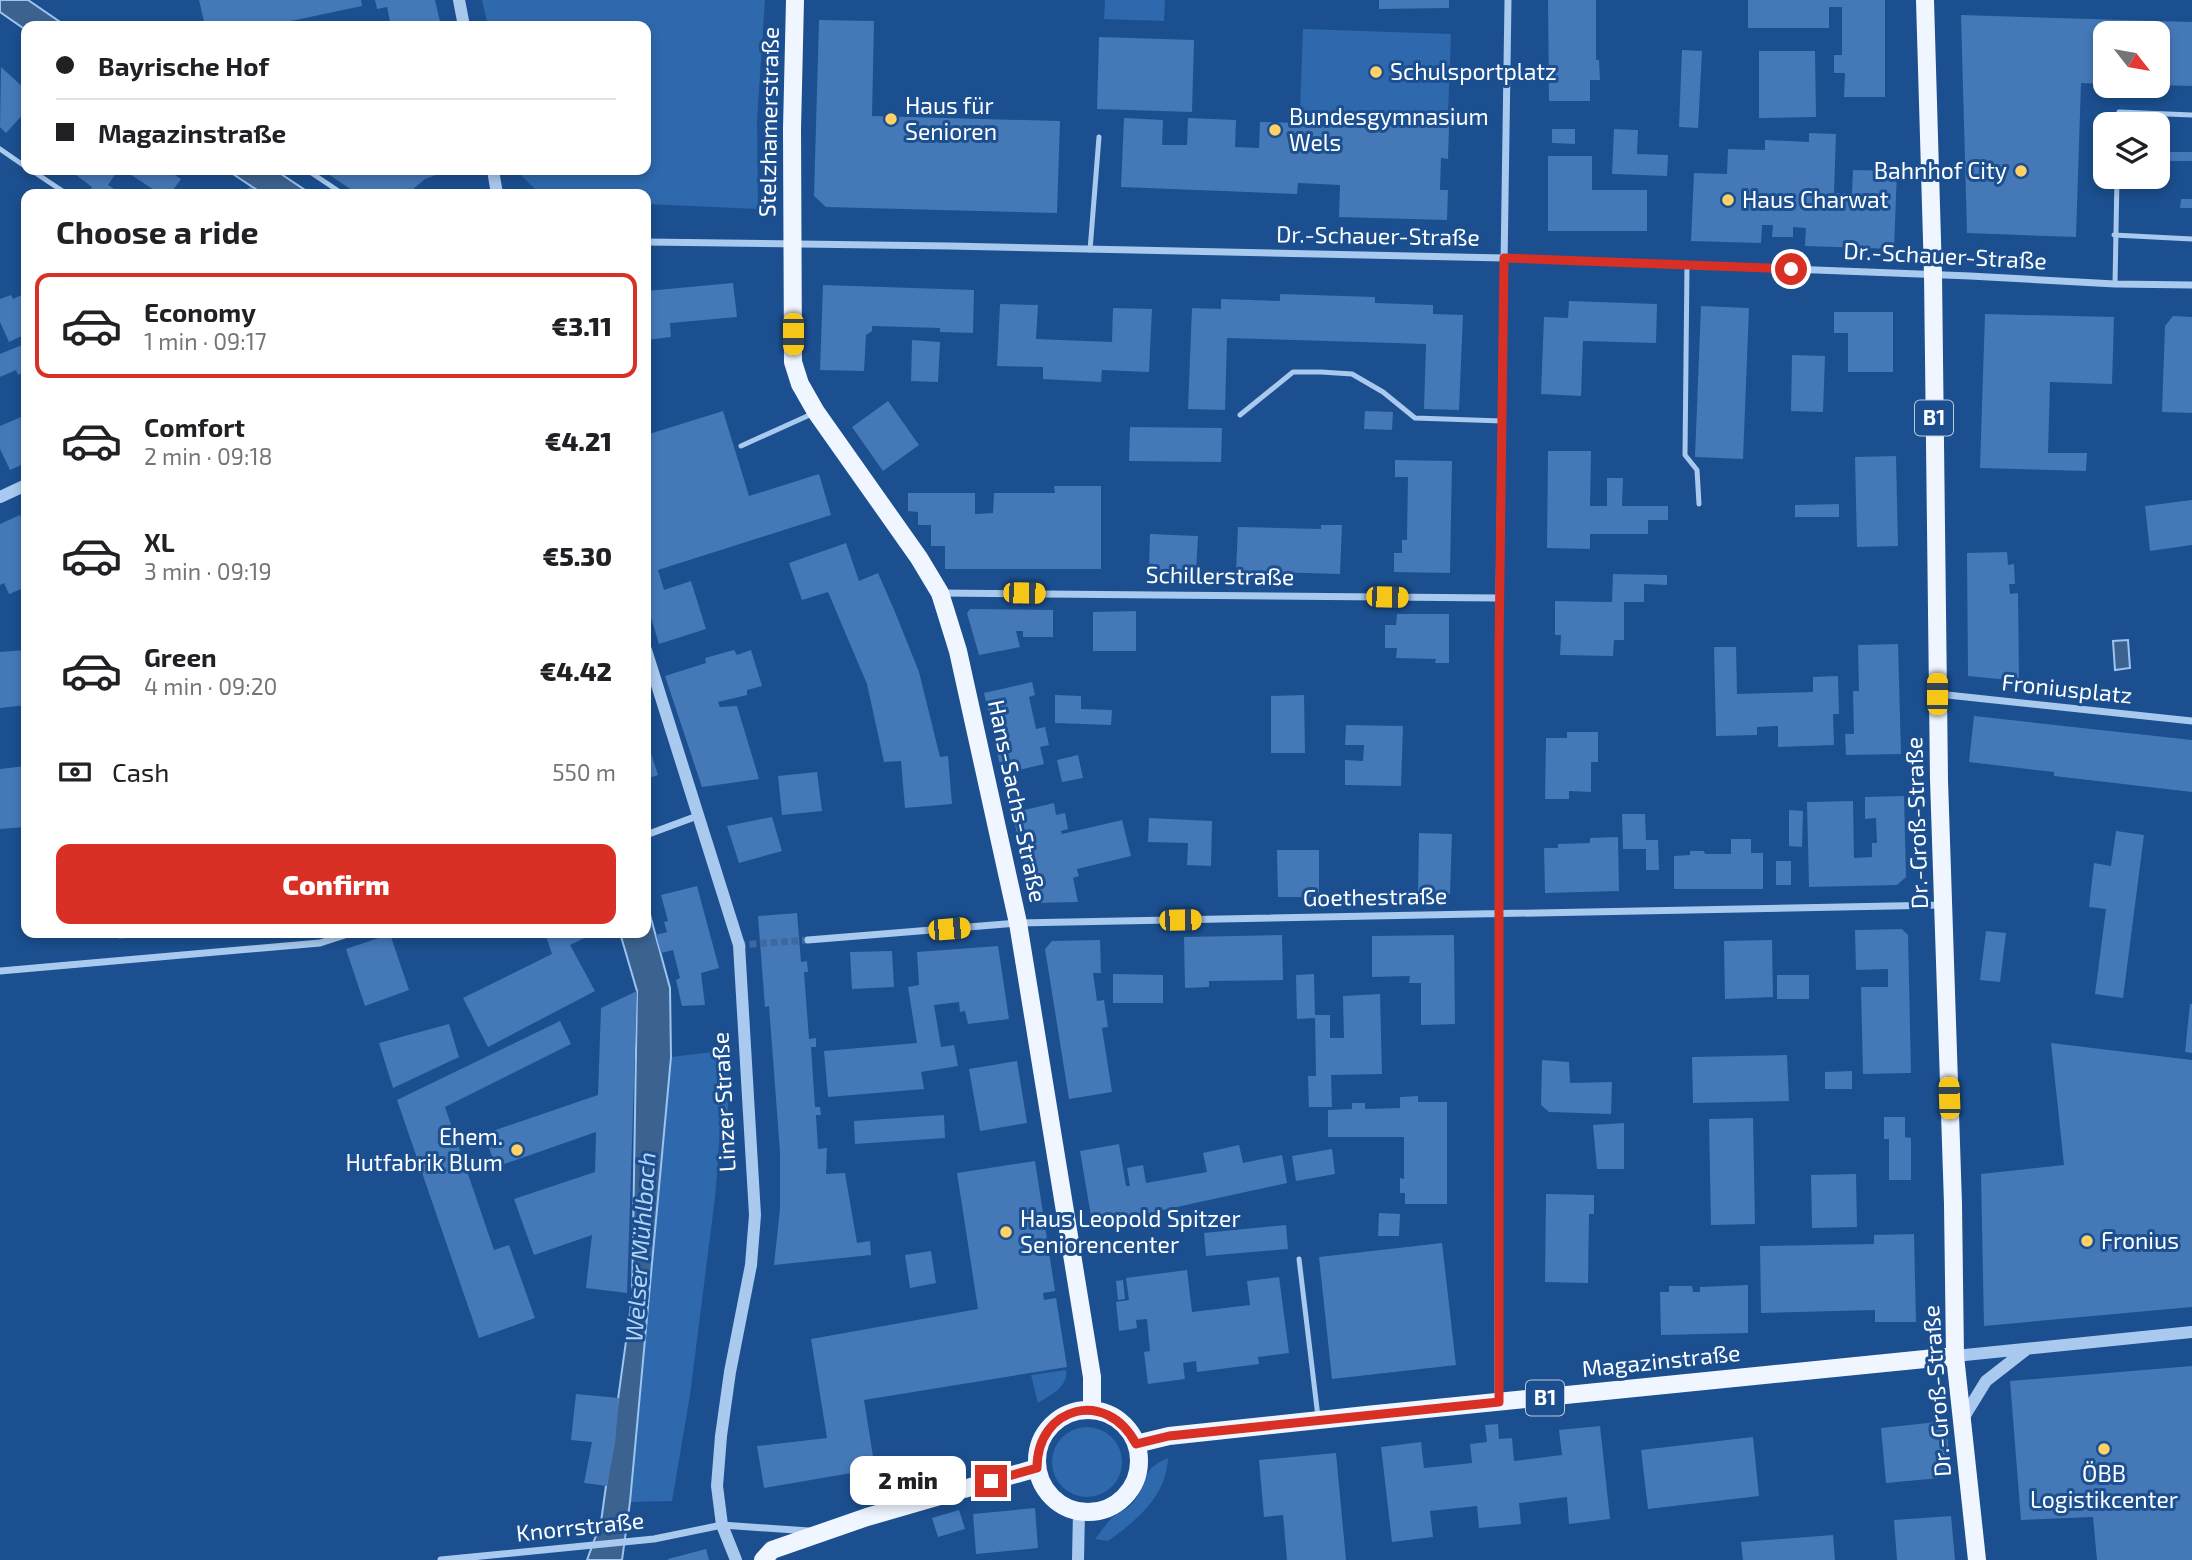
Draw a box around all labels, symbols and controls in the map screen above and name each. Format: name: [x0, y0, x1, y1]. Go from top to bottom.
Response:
north arrow: [2093, 21, 2170, 98]
map controls: [2093, 21, 2170, 189]
street label: Stelzhamerstraße: [752, 27, 784, 217]
text: Bayrische Hof: [98, 50, 269, 81]
place label: Schulsportplatz: [1390, 57, 1557, 85]
marker: Schulsportplatz: [1368, 64, 1384, 80]
place label: Haus für Senioren: [905, 91, 997, 145]
place label: Bundesgymnasium Wels: [1289, 102, 1489, 156]
marker: Haus für Senioren: [883, 111, 899, 127]
button: layers: [2093, 112, 2170, 189]
text: Magazinstraße: [98, 117, 286, 148]
marker: Bundesgymnasium Wels: [1267, 122, 1283, 138]
place label: Bahnhof City: [1874, 156, 2007, 184]
marker: Bahnhof City: [2013, 163, 2029, 179]
place label: Haus Charwat: [1742, 185, 1889, 213]
marker: Haus Charwat: [1720, 192, 1736, 208]
text: Choose a ride: [56, 212, 259, 250]
street label: Dr.-Schauer-Straße: [1276, 219, 1480, 251]
street label: Dr.-Schauer-Straße: [1843, 236, 2047, 274]
route start: [1775, 253, 1807, 285]
icon: car: [60, 294, 123, 357]
text: Economy: [144, 296, 256, 327]
text: €3.11: [552, 310, 612, 341]
car: [783, 313, 804, 355]
text: 1 min · 09:17: [144, 327, 267, 355]
road number: B1: [1915, 400, 1953, 436]
icon: car: [60, 409, 123, 472]
text: Comfort: [144, 411, 245, 442]
text: €4.21: [545, 425, 612, 456]
text: 2 min · 09:18: [144, 442, 273, 470]
icon: car: [60, 524, 123, 587]
text: XL: [144, 526, 175, 557]
text: €5.30: [542, 540, 612, 571]
text: 3 min · 09:19: [144, 557, 272, 585]
street label: Schillerstraße: [1145, 560, 1295, 590]
car: [1003, 582, 1046, 604]
car: [1366, 586, 1409, 608]
icon: car: [60, 639, 123, 702]
text: Green: [144, 641, 217, 672]
text: €4.42: [540, 655, 612, 686]
street label: Froniusplatz: [2000, 667, 2134, 709]
text: 4 min · 09:20: [144, 672, 277, 700]
car: [1927, 673, 1948, 715]
street label: Hans-Sachs-Straße: [983, 697, 1053, 905]
street label: Dr.-Groß-Straße: [1899, 737, 1933, 910]
icon: cash: [56, 753, 94, 791]
text: Cash: [112, 756, 169, 787]
text: 550 m: [552, 758, 616, 786]
button: Confirm: [56, 844, 616, 924]
street label: Goethestraße: [1302, 881, 1447, 911]
car: [1159, 909, 1202, 931]
car: [928, 917, 971, 941]
street label: Linzer Straße: [705, 1031, 741, 1173]
car: [1938, 1077, 1961, 1119]
place label: Ehem. Hutfabrik Blum: [345, 1122, 503, 1176]
marker: Ehem. Hutfabrik Blum: [509, 1142, 525, 1158]
water label: Welser Mühlbach: [618, 1151, 661, 1343]
place label: Haus Leopold Spitzer Seniorencenter: [1020, 1204, 1241, 1258]
marker: Haus Leopold Spitzer Seniorencenter: [998, 1224, 1014, 1240]
place label: Fronius: [2101, 1226, 2179, 1254]
marker: Fronius: [2079, 1233, 2095, 1249]
street label: Dr.-Groß-Straße: [1916, 1304, 1956, 1478]
street label: Magazinstraße: [1580, 1338, 1741, 1382]
road number: B1: [1526, 1380, 1564, 1416]
marker: ÖBB Logistikcenter: [2096, 1441, 2112, 1457]
callout: 2 min: [851, 1456, 967, 1506]
place label: ÖBB Logistikcenter: [2030, 1459, 2178, 1513]
route end: [975, 1465, 1007, 1497]
text: 2 min: [878, 1466, 938, 1494]
street label: Knorrstraße: [514, 1505, 645, 1547]

